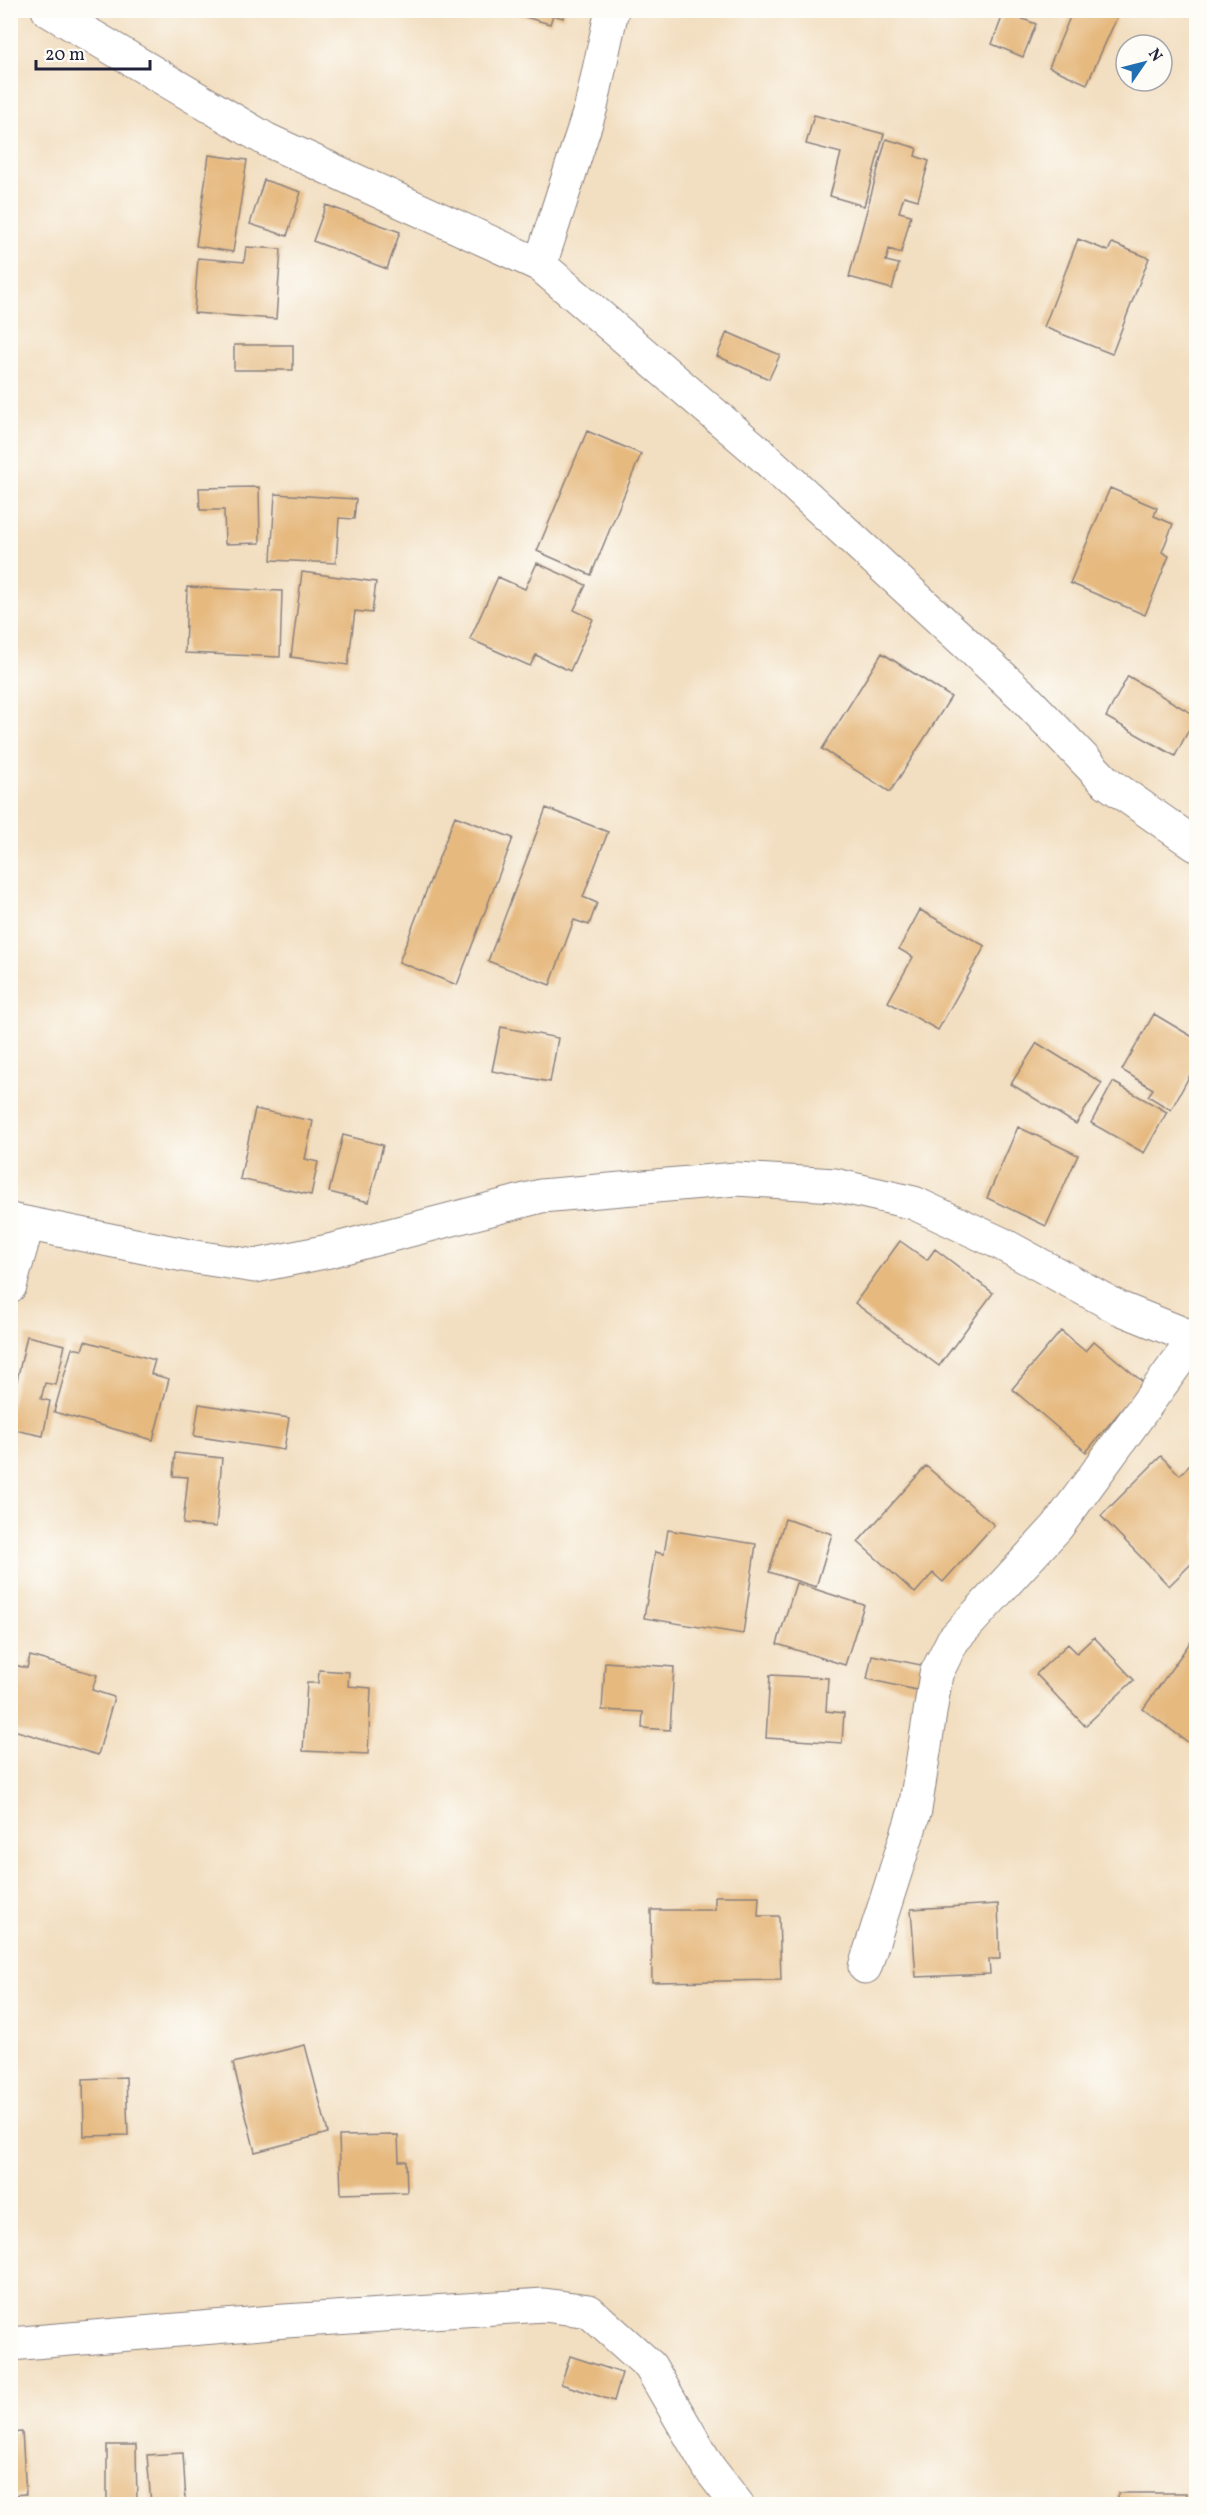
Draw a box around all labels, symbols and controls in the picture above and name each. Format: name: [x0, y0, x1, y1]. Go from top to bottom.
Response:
scale bar: [36, 33, 150, 71]
north arrow: [1114, 33, 1174, 93]
text: 20 m: [45, 43, 85, 68]
text: N: [1142, 44, 1167, 67]

